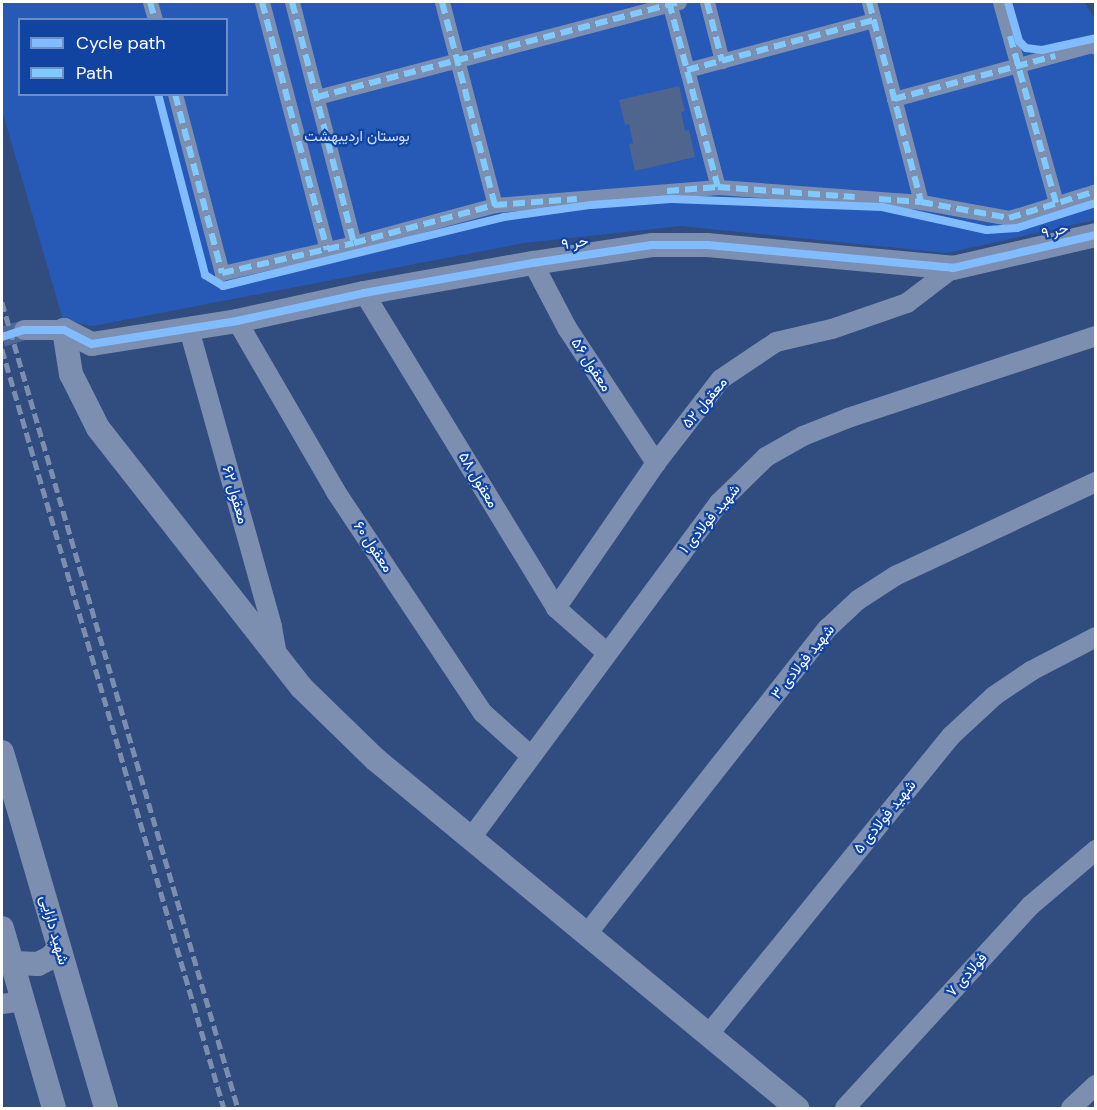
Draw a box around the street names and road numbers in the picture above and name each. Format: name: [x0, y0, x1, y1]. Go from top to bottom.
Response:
street label: حر ۹: [1040, 219, 1070, 243]
street label: حر ۹: [560, 232, 590, 254]
street label: معقول ۵۶: [567, 335, 615, 395]
street label: معقول ۵۲: [679, 374, 731, 432]
street label: معقول ۵۸: [454, 449, 502, 511]
street label: معقول ۶۲: [218, 464, 252, 526]
street label: شهید فولادی ۱: [676, 481, 744, 557]
street label: معقول ۶۰: [349, 518, 397, 576]
street label: شهید فولادی ۳: [768, 621, 838, 703]
street label: شهید فولادی ۵: [850, 777, 920, 857]
street label: شهید دارایی: [36, 893, 72, 967]
street label: فولادی ۷: [943, 949, 991, 1001]

